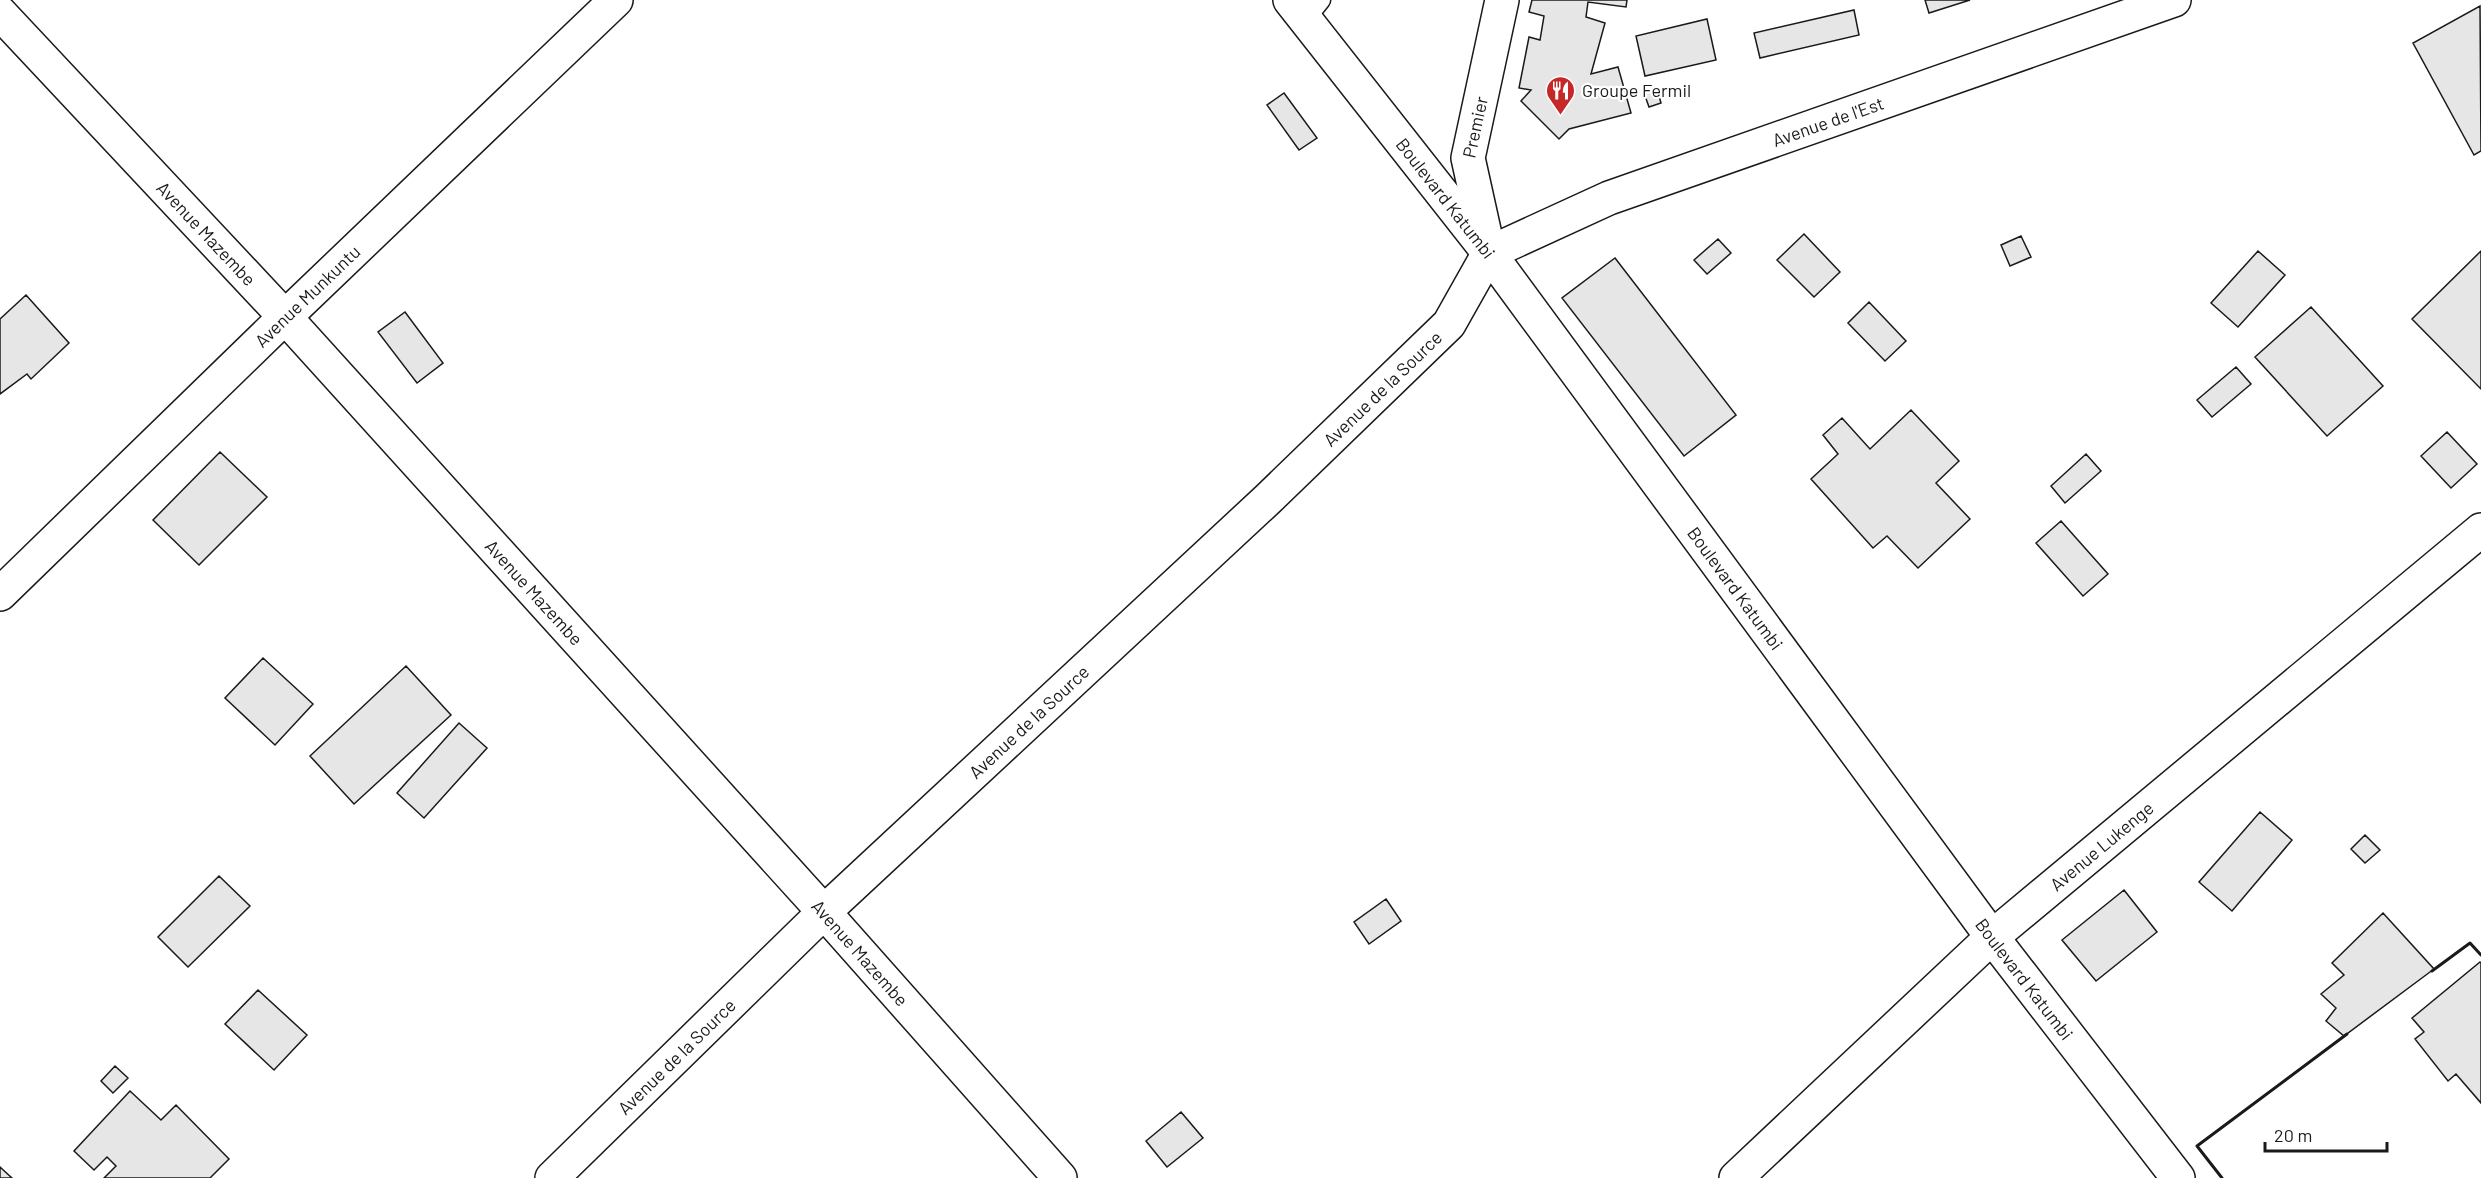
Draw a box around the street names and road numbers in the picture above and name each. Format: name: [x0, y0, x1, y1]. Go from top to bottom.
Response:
street label: Avenue de l'Est: [1769, 92, 1887, 151]
street label: Premier: [1457, 94, 1492, 160]
street label: Boulevard Katumbi: [1392, 133, 1500, 263]
street label: Avenue Mazembe: [152, 177, 261, 290]
street label: Avenue Munkuntu: [250, 240, 364, 352]
street label: Avenue de la Source: [1319, 326, 1446, 451]
street label: Boulevard Katumbi: [1683, 522, 1788, 654]
street label: Avenue Mazembe: [481, 535, 588, 650]
street label: Avenue de la Source: [964, 660, 1093, 783]
street label: Avenue Lukenge: [2045, 796, 2158, 895]
street label: Avenue Mazembe: [807, 895, 913, 1010]
street label: Boulevard Katumbi: [1971, 914, 2078, 1044]
street label: Avenue de la Source: [613, 994, 740, 1119]

